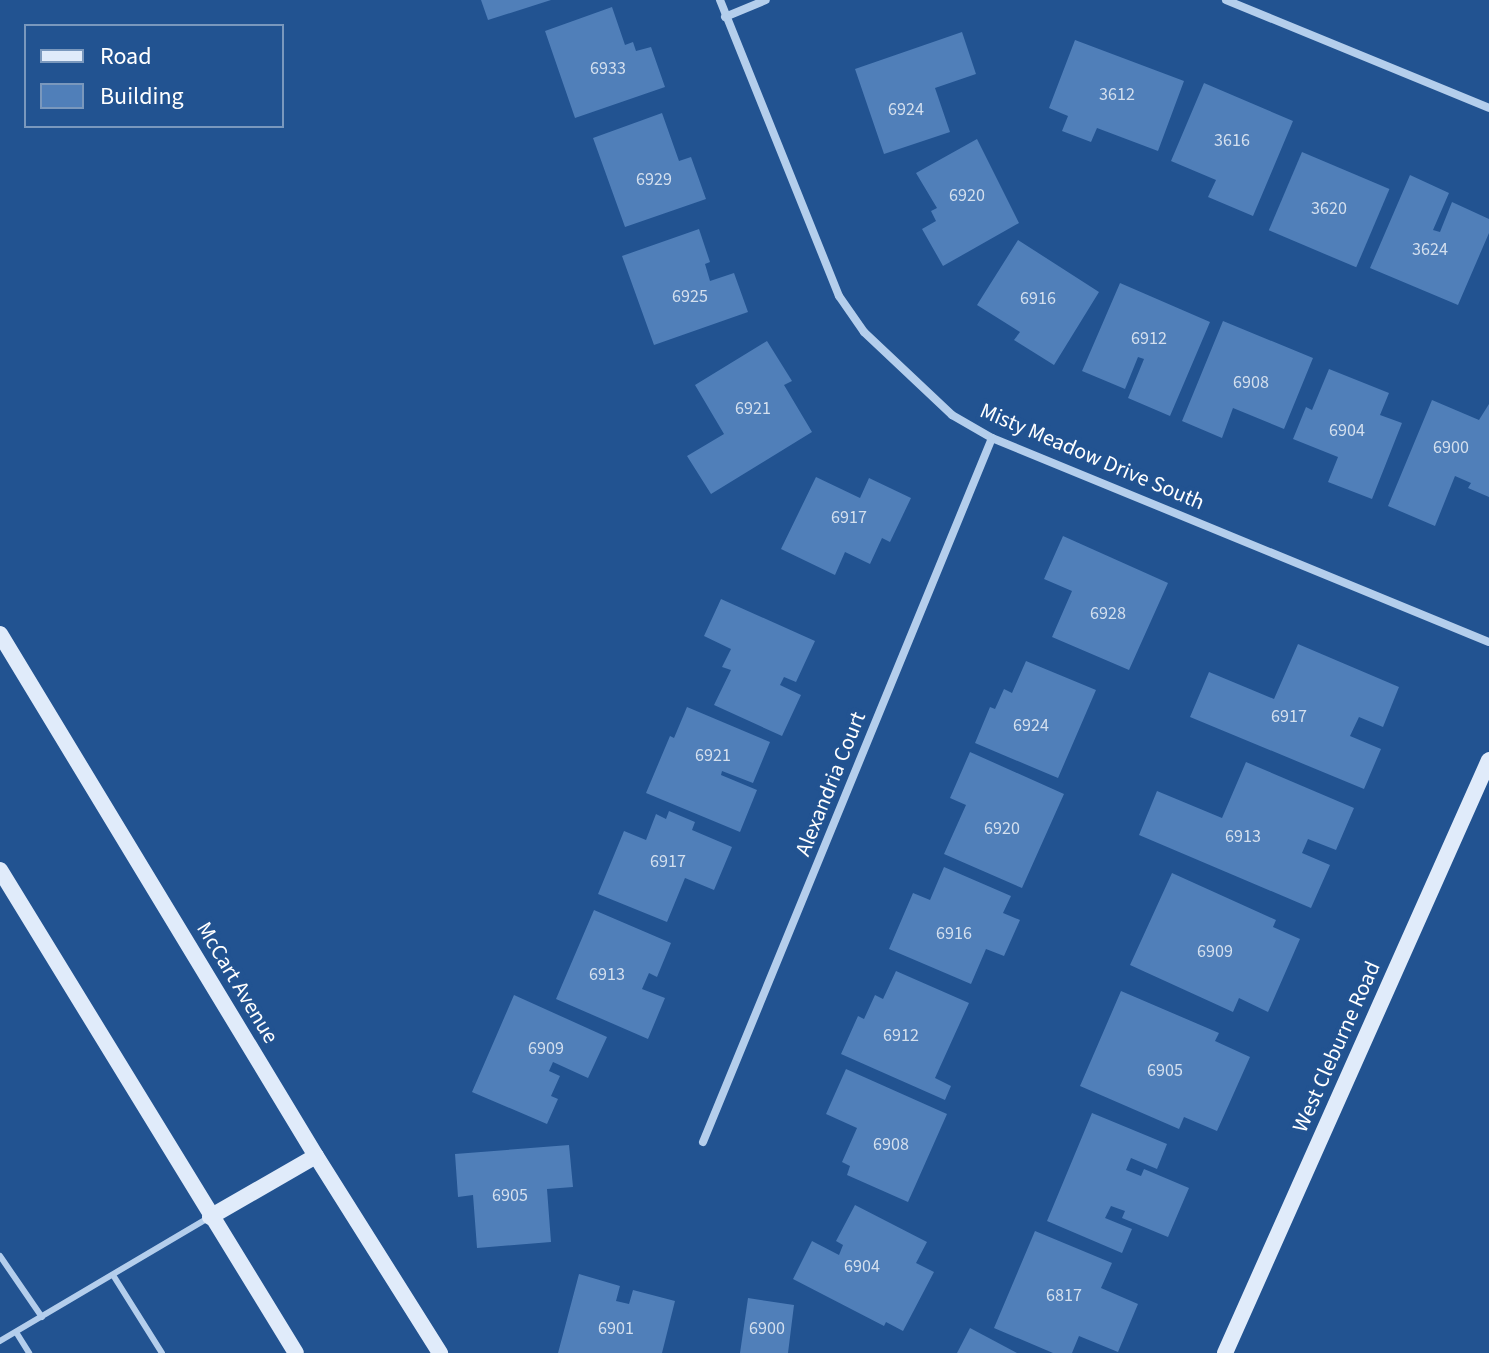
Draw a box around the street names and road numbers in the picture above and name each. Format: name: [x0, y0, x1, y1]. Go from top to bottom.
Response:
street label: Misty Meadow Drive South: [976, 398, 1208, 516]
street label: Alexandria Court: [790, 708, 872, 860]
street label: McCart Avenue: [190, 918, 284, 1048]
street label: West Cleburne Road: [1287, 957, 1387, 1137]

